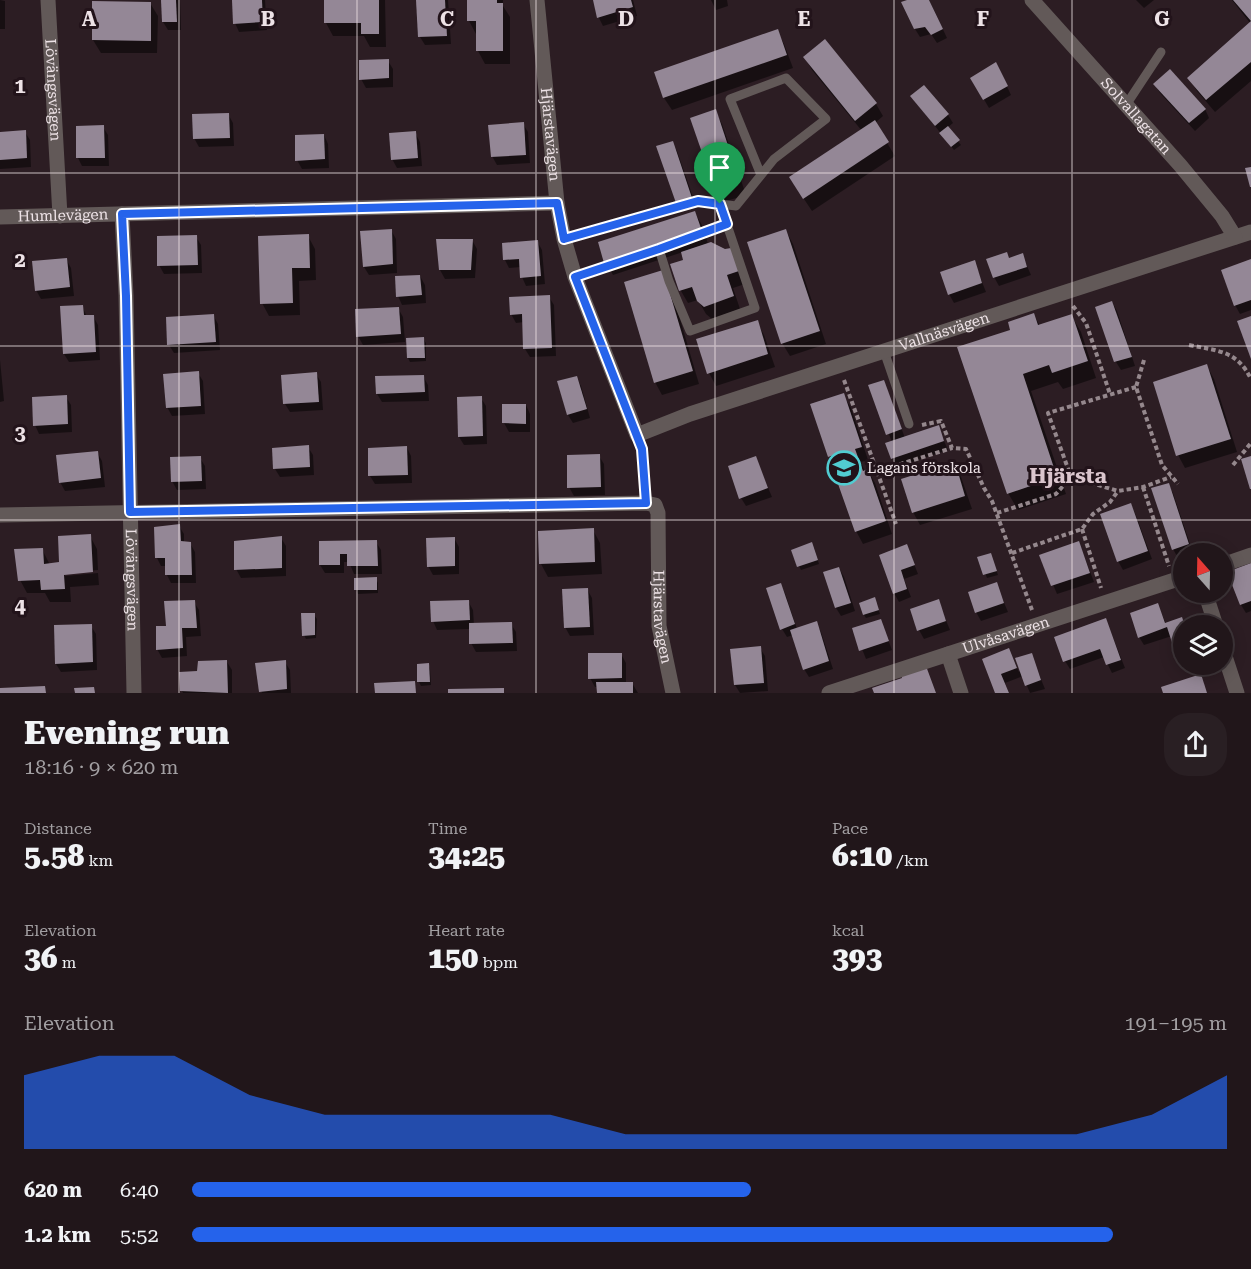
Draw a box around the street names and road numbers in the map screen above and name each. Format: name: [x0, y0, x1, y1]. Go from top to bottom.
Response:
street label: Lövängsvägen: [41, 38, 65, 142]
street label: Solvallagatan: [1097, 74, 1175, 158]
street label: Hjärstavägen: [537, 87, 564, 182]
street label: Humlevägen: [17, 205, 109, 226]
street label: Vallnäsvägen: [896, 308, 992, 355]
street label: Lövängsvägen: [122, 528, 142, 632]
street label: Hjärstavägen: [650, 570, 676, 666]
street label: Ulvåsavägen: [960, 612, 1052, 658]

